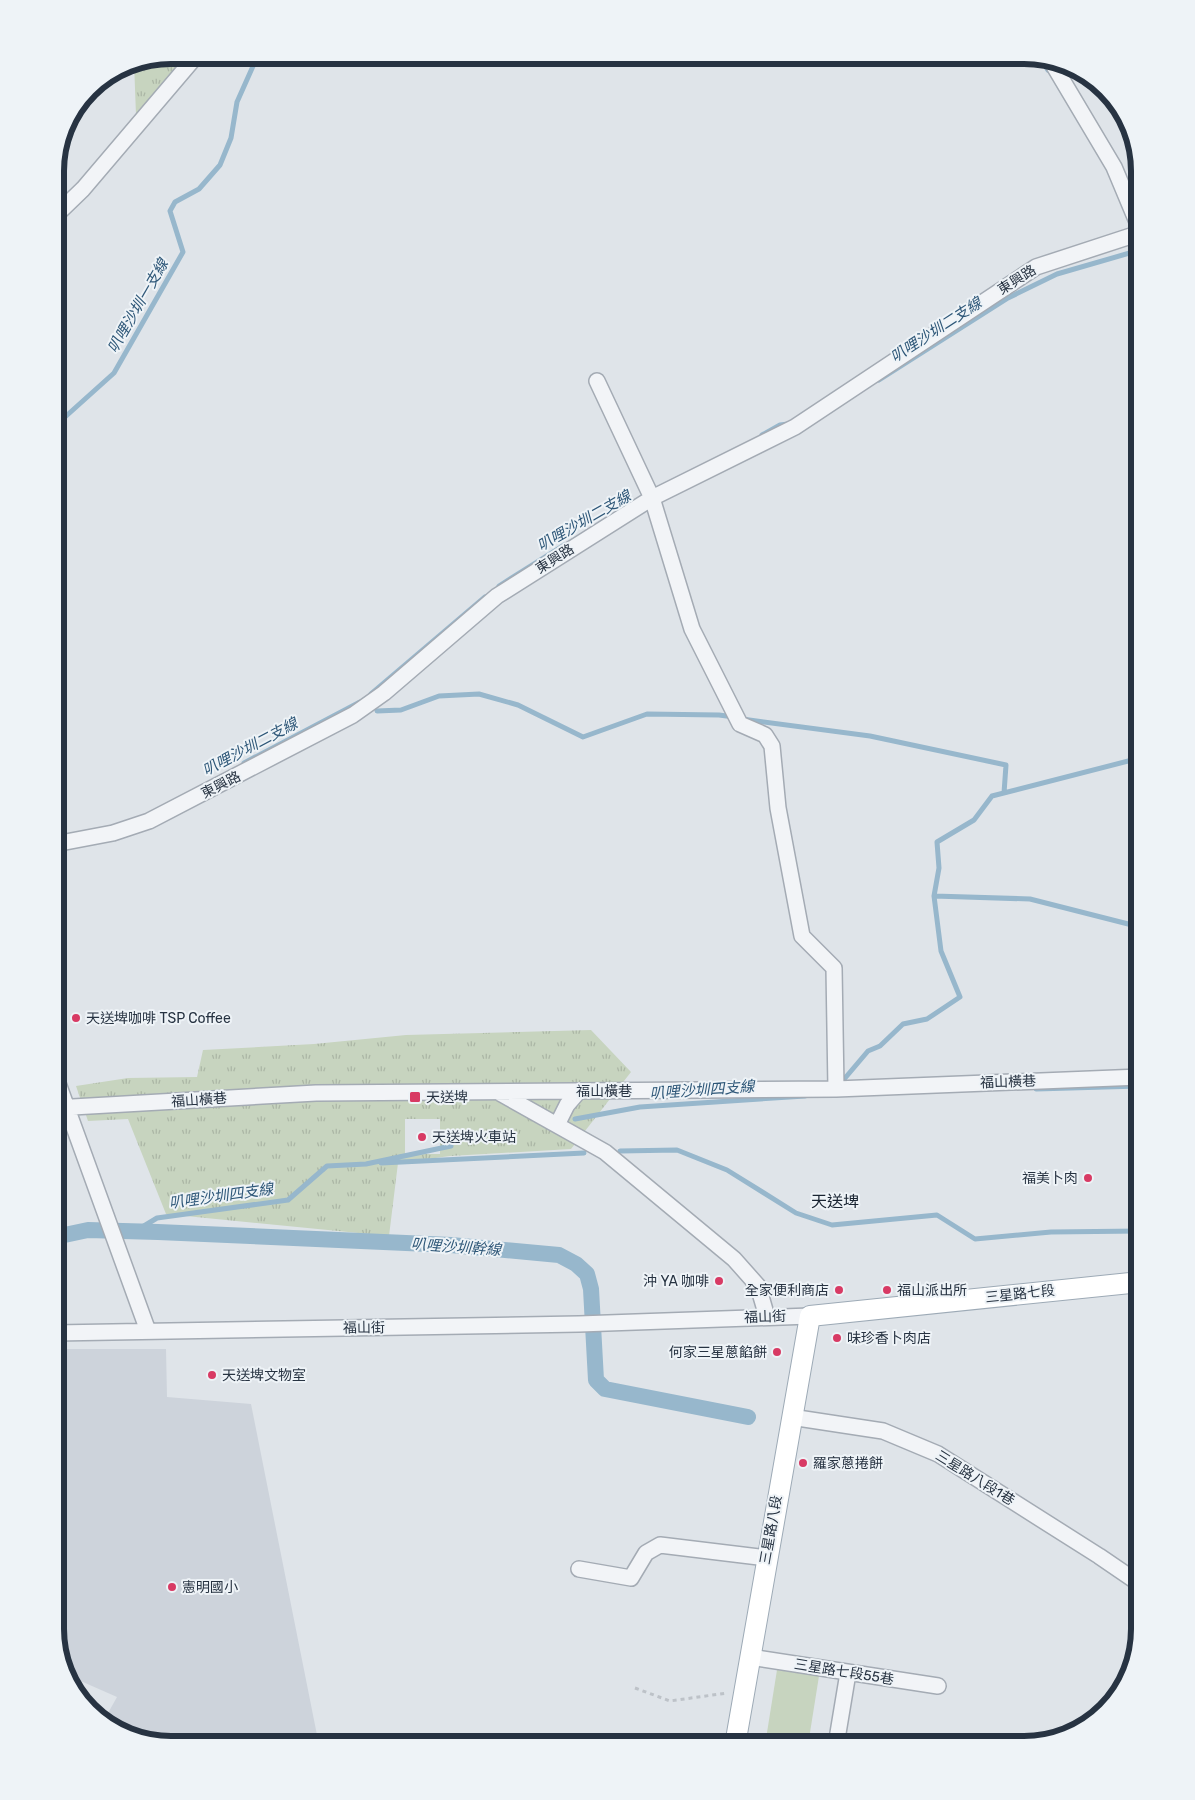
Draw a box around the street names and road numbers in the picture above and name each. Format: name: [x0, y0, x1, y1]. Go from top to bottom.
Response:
street label: 東興路: [995, 262, 1039, 298]
street label: 東興路: [533, 541, 577, 577]
street label: 東興路: [198, 768, 244, 802]
street label: 福山橫巷: [980, 1073, 1036, 1091]
street label: 福山橫巷: [576, 1083, 632, 1100]
street label: 福山橫巷: [170, 1090, 228, 1110]
street label: 三星路七段: [984, 1282, 1056, 1306]
street label: 福山街: [744, 1308, 786, 1326]
street label: 福山街: [343, 1319, 385, 1337]
street label: 三星路八段1巷: [932, 1447, 1018, 1509]
street label: 三星路八段: [757, 1494, 785, 1566]
street label: 三星路七段55巷: [793, 1656, 895, 1688]

